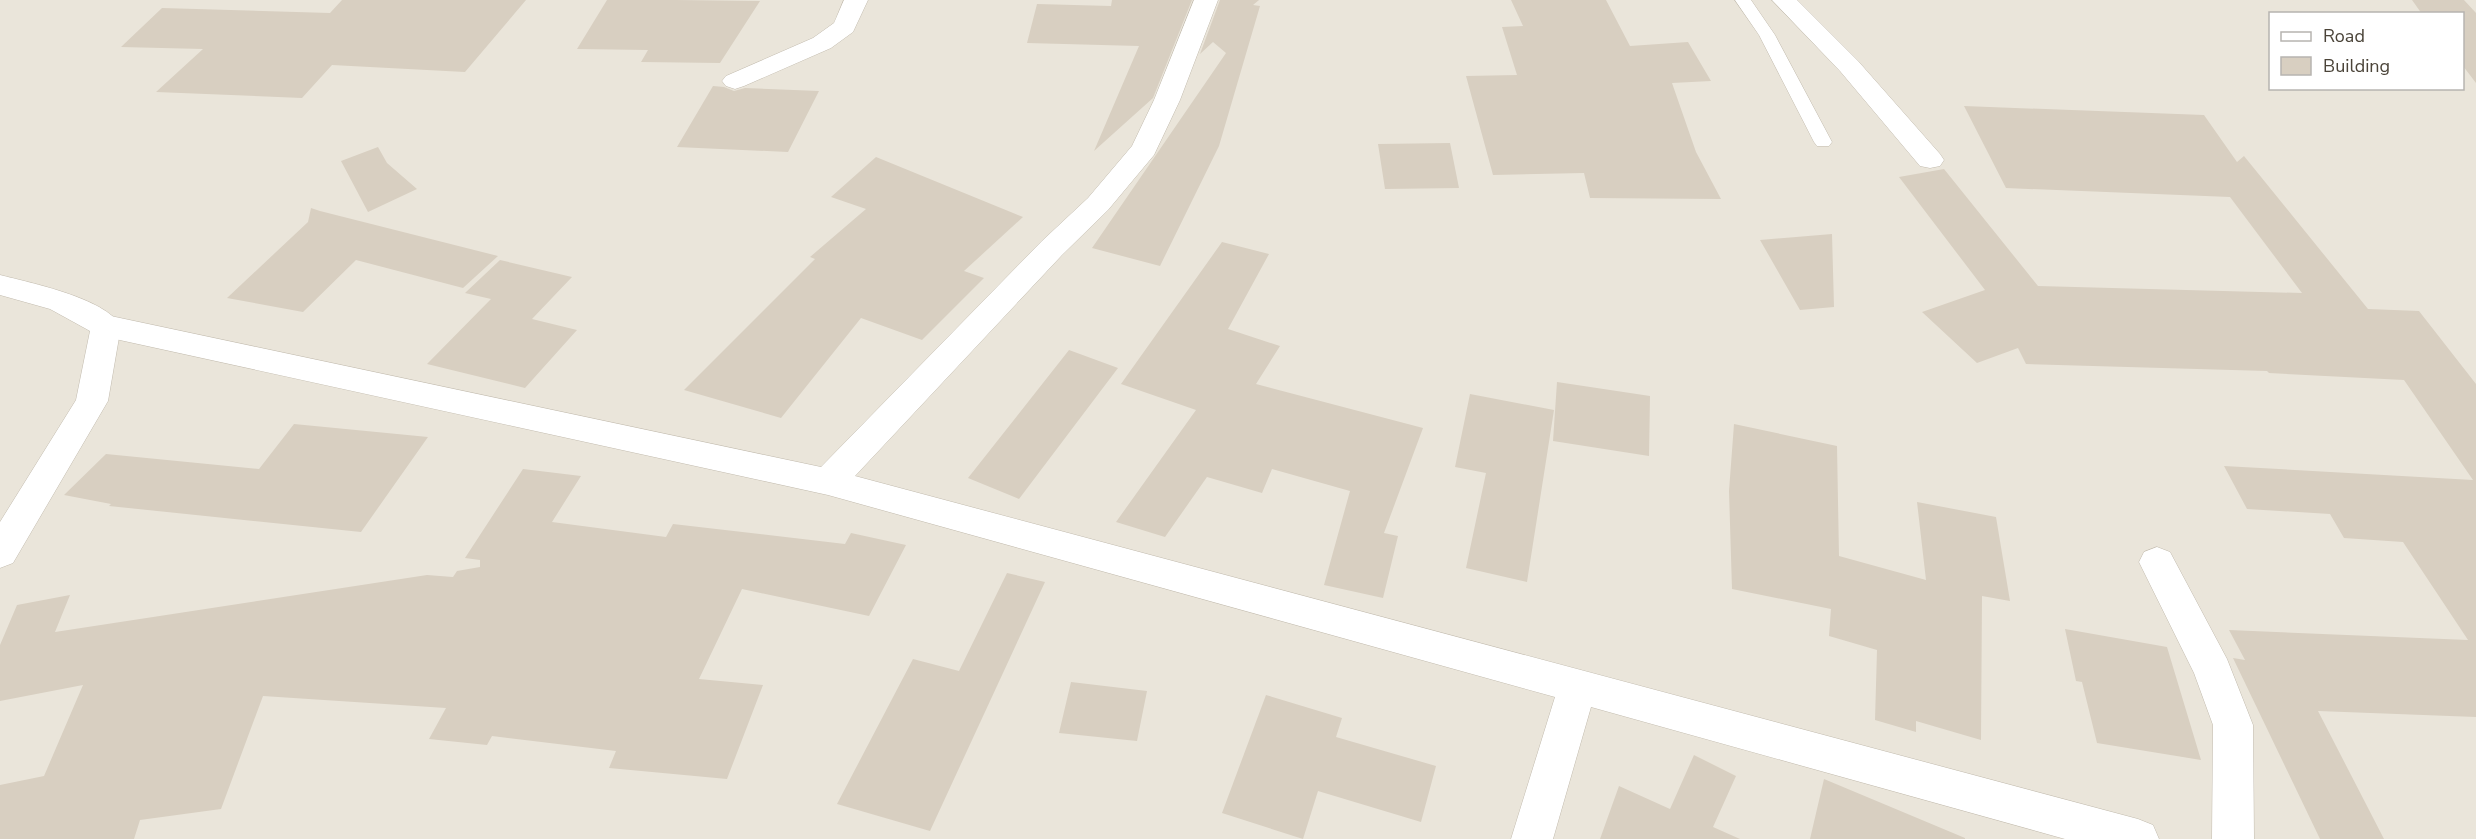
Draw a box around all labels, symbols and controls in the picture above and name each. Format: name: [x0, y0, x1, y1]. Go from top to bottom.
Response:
legend: [2269, 12, 2464, 90]
text: Road: [2323, 24, 2365, 48]
text: Building: [2323, 54, 2390, 78]

